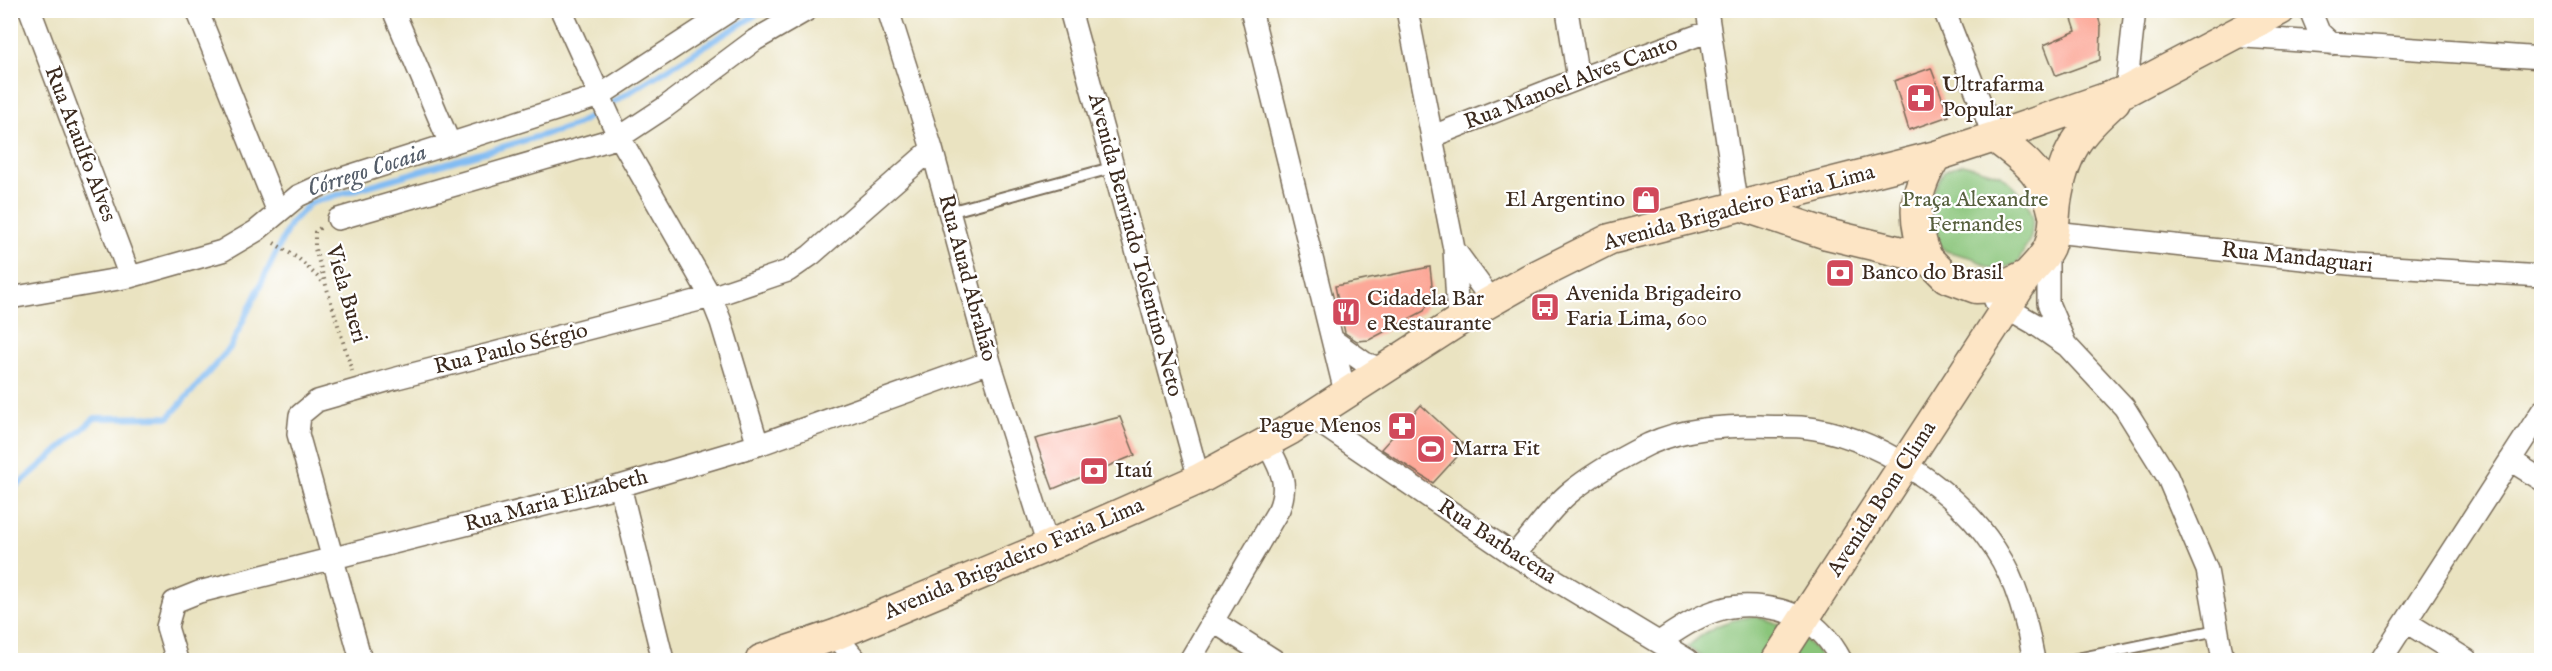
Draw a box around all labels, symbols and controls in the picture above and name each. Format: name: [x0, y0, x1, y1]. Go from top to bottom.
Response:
street label: Rua Manoel Alves Canto: [1460, 29, 1682, 137]
street label: Rua Ataulfo Alves: [37, 62, 123, 226]
place label: Ultrafarma Popular: [1942, 71, 2045, 124]
pharmacy icon: Ultrafarma Popular: [1905, 82, 1937, 114]
street label: Avenida Benvindo Tolentino Neto: [1081, 89, 1189, 400]
water label: Córrego Cocaia: [303, 137, 431, 205]
street label: Avenida Brigadeiro Faria Lima: [1599, 158, 1878, 258]
shop icon: El Argentino: [1630, 184, 1662, 216]
place label: El Argentino: [1505, 186, 1625, 214]
park label: Praça Alexandre Fernandes: [1902, 186, 2048, 239]
street label: Rua Auad Abrahão: [931, 191, 1003, 365]
street label: Rua Mandaguari: [2220, 236, 2374, 280]
street label: Viela Bueri: [318, 241, 373, 346]
bank icon: Banco do Brasil: [1824, 257, 1856, 289]
place label: Banco do Brasil: [1861, 259, 2003, 287]
place label: Avenida Brigadeiro Faria Lima, 600: [1565, 280, 1741, 333]
place label: Cidadela Bar e Restaurante: [1367, 285, 1492, 338]
bus stop icon: Avenida Brigadeiro Faria Lima, 600: [1529, 291, 1561, 323]
restaurant icon: Cidadela Bar e Restaurante: [1330, 296, 1362, 328]
street label: Rua Paulo Sérgio: [431, 316, 591, 382]
pharmacy icon: Pague Menos: [1386, 410, 1418, 442]
place label: Pague Menos: [1259, 412, 1381, 440]
street label: Avenida Bom Clima: [1821, 415, 1943, 583]
sports icon: Marra Fit: [1415, 433, 1447, 465]
place label: Marra Fit: [1452, 435, 1540, 463]
bank icon: Itaú: [1078, 455, 1110, 487]
place label: Itaú: [1115, 457, 1153, 485]
street label: Rua Maria Elizabeth: [461, 463, 651, 539]
street label: Avenida Brigadeiro Faria Lima: [879, 491, 1149, 627]
street label: Rua Barbacena: [1432, 493, 1562, 591]

